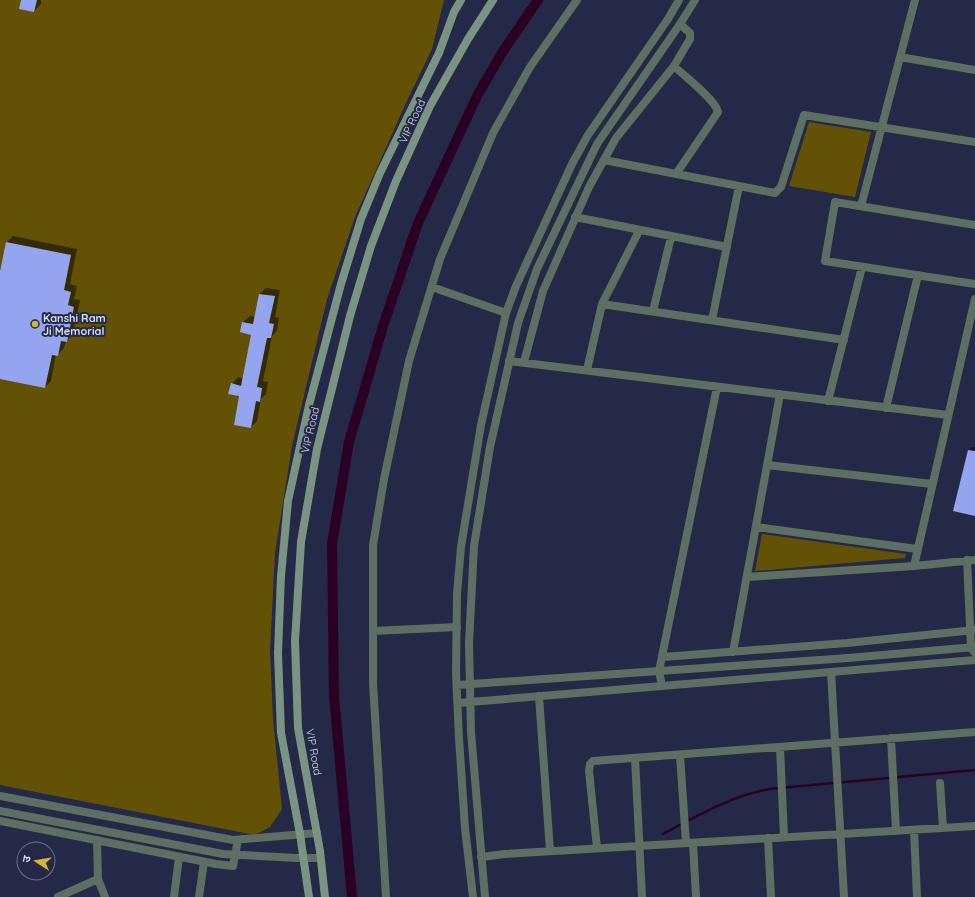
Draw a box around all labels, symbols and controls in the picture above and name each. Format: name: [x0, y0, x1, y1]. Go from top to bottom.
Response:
street label: VIP Road: [396, 97, 428, 145]
place label: Kanshi Ram Ji Memorial: [43, 311, 106, 338]
marker: Kanshi Ram Ji Memorial: [30, 319, 40, 329]
street label: VIP Road: [298, 406, 322, 454]
street label: VIP Road: [303, 728, 325, 776]
north arrow: [16, 841, 56, 881]
text: उ: [19, 854, 34, 864]

